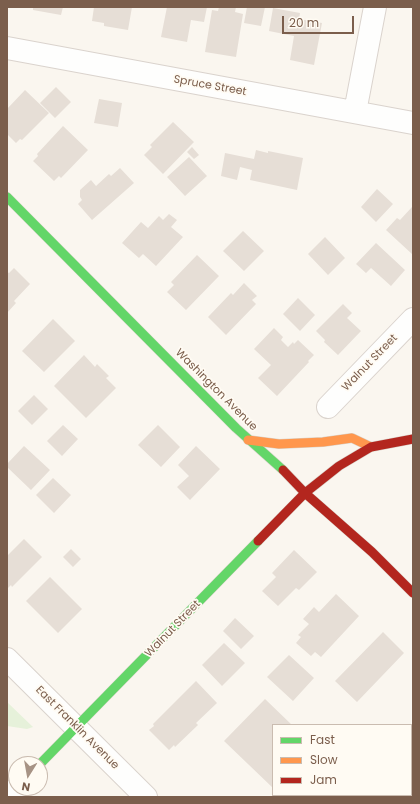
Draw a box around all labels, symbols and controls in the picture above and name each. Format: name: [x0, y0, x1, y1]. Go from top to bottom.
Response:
scale bar: [284, 8, 356, 34]
text: 20 m: [289, 14, 319, 31]
street label: Spruce Street: [173, 73, 247, 99]
street label: Walnut Street: [340, 332, 400, 394]
street label: Washington Avenue: [172, 346, 260, 434]
street label: Walnut Street: [143, 598, 203, 660]
street label: East Franklin Avenue: [33, 684, 121, 772]
legend: [272, 724, 412, 796]
text: Fast: [310, 731, 335, 748]
text: Slow: [310, 751, 338, 768]
north arrow: [8, 756, 48, 796]
text: Jam: [310, 771, 337, 788]
text: N: [20, 778, 31, 795]

